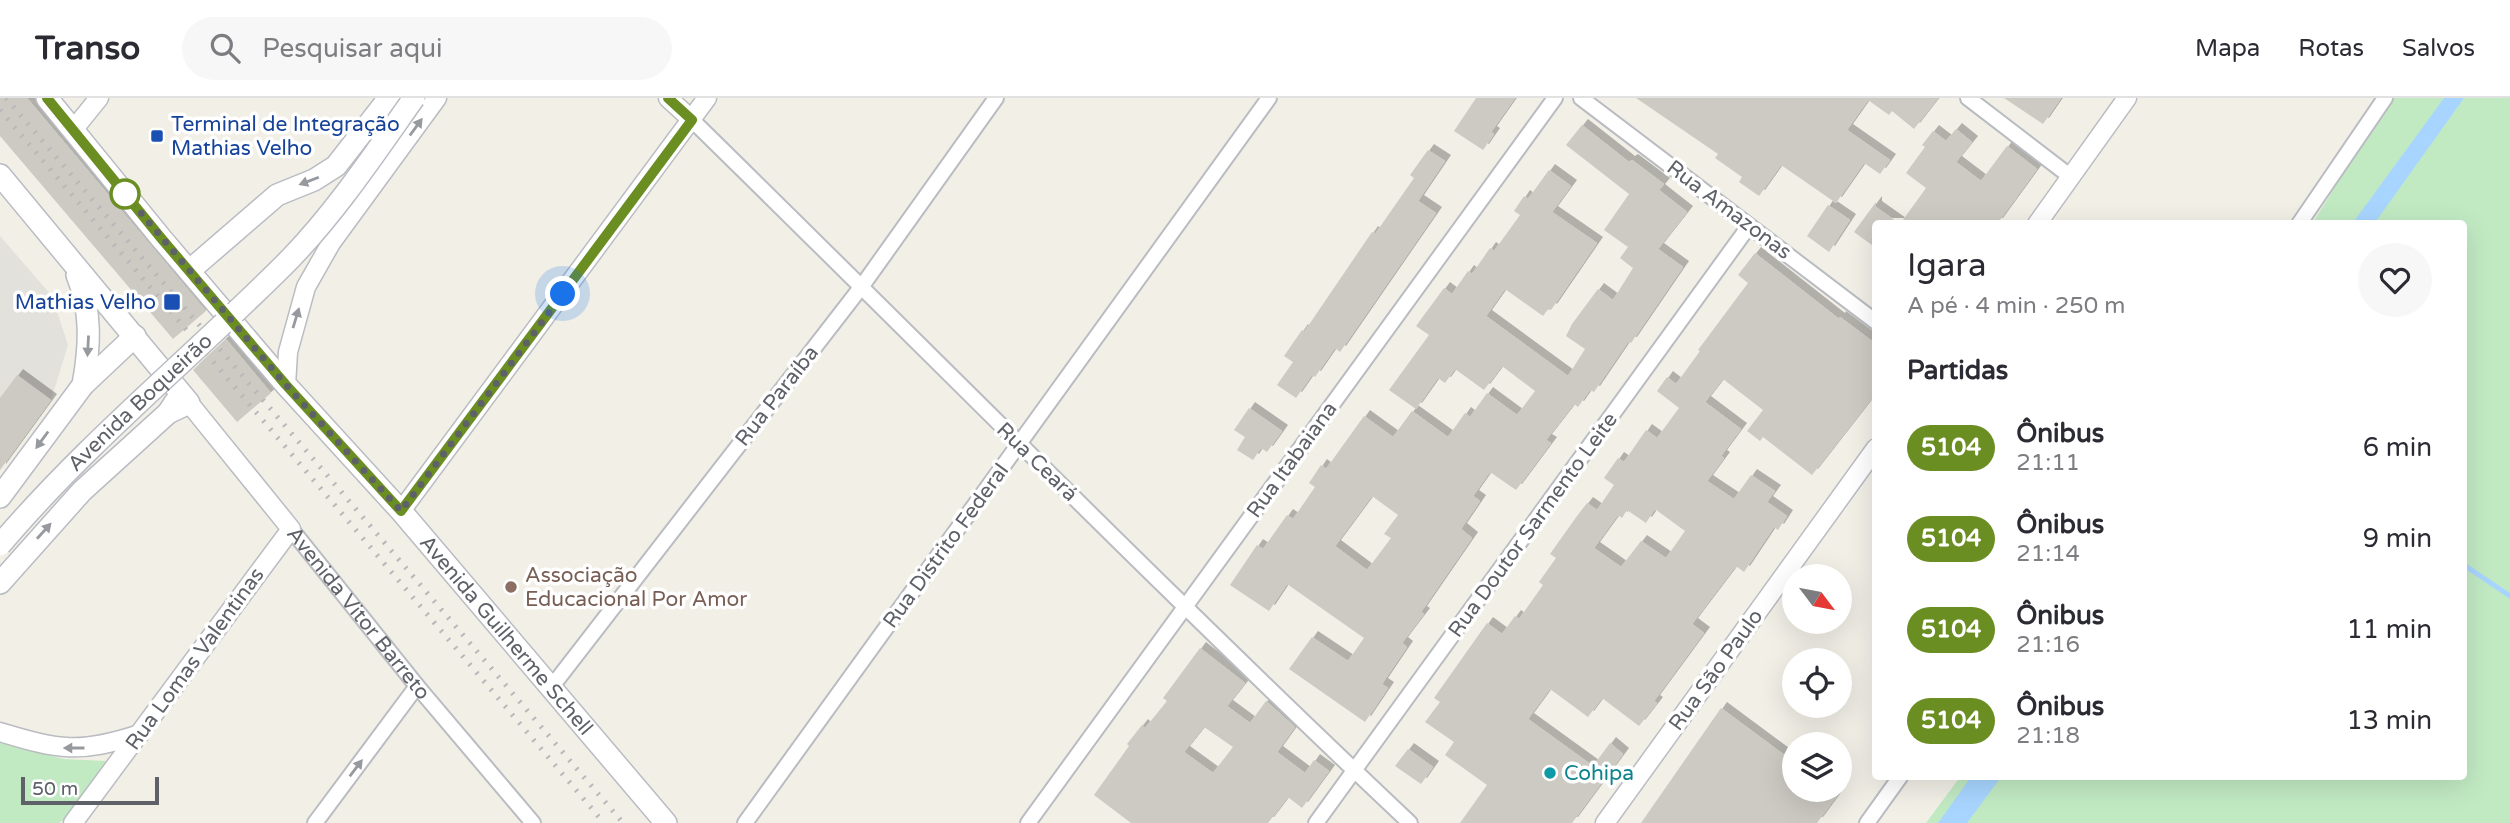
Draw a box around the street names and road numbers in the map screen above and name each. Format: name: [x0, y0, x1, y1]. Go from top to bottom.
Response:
street label: Rua Amazonas: [1662, 155, 1796, 265]
street label: Avenida Boqueirão: [63, 328, 217, 476]
street label: Rua Paraíba: [730, 341, 824, 451]
street label: Rua Itabaiana: [1242, 397, 1342, 523]
street label: Rua Doutor Sarmento Leite: [1443, 408, 1623, 642]
street label: Rua Ceará: [991, 417, 1083, 507]
street label: Rua Distrito Federal: [878, 459, 1014, 633]
street label: Avenida Vitor Barreto: [282, 522, 436, 705]
street label: Avenida Guilherme Schell: [415, 530, 598, 740]
street label: Rua Lomas Valentinas: [120, 563, 270, 755]
street label: Rua São Paulo: [1664, 604, 1768, 736]

